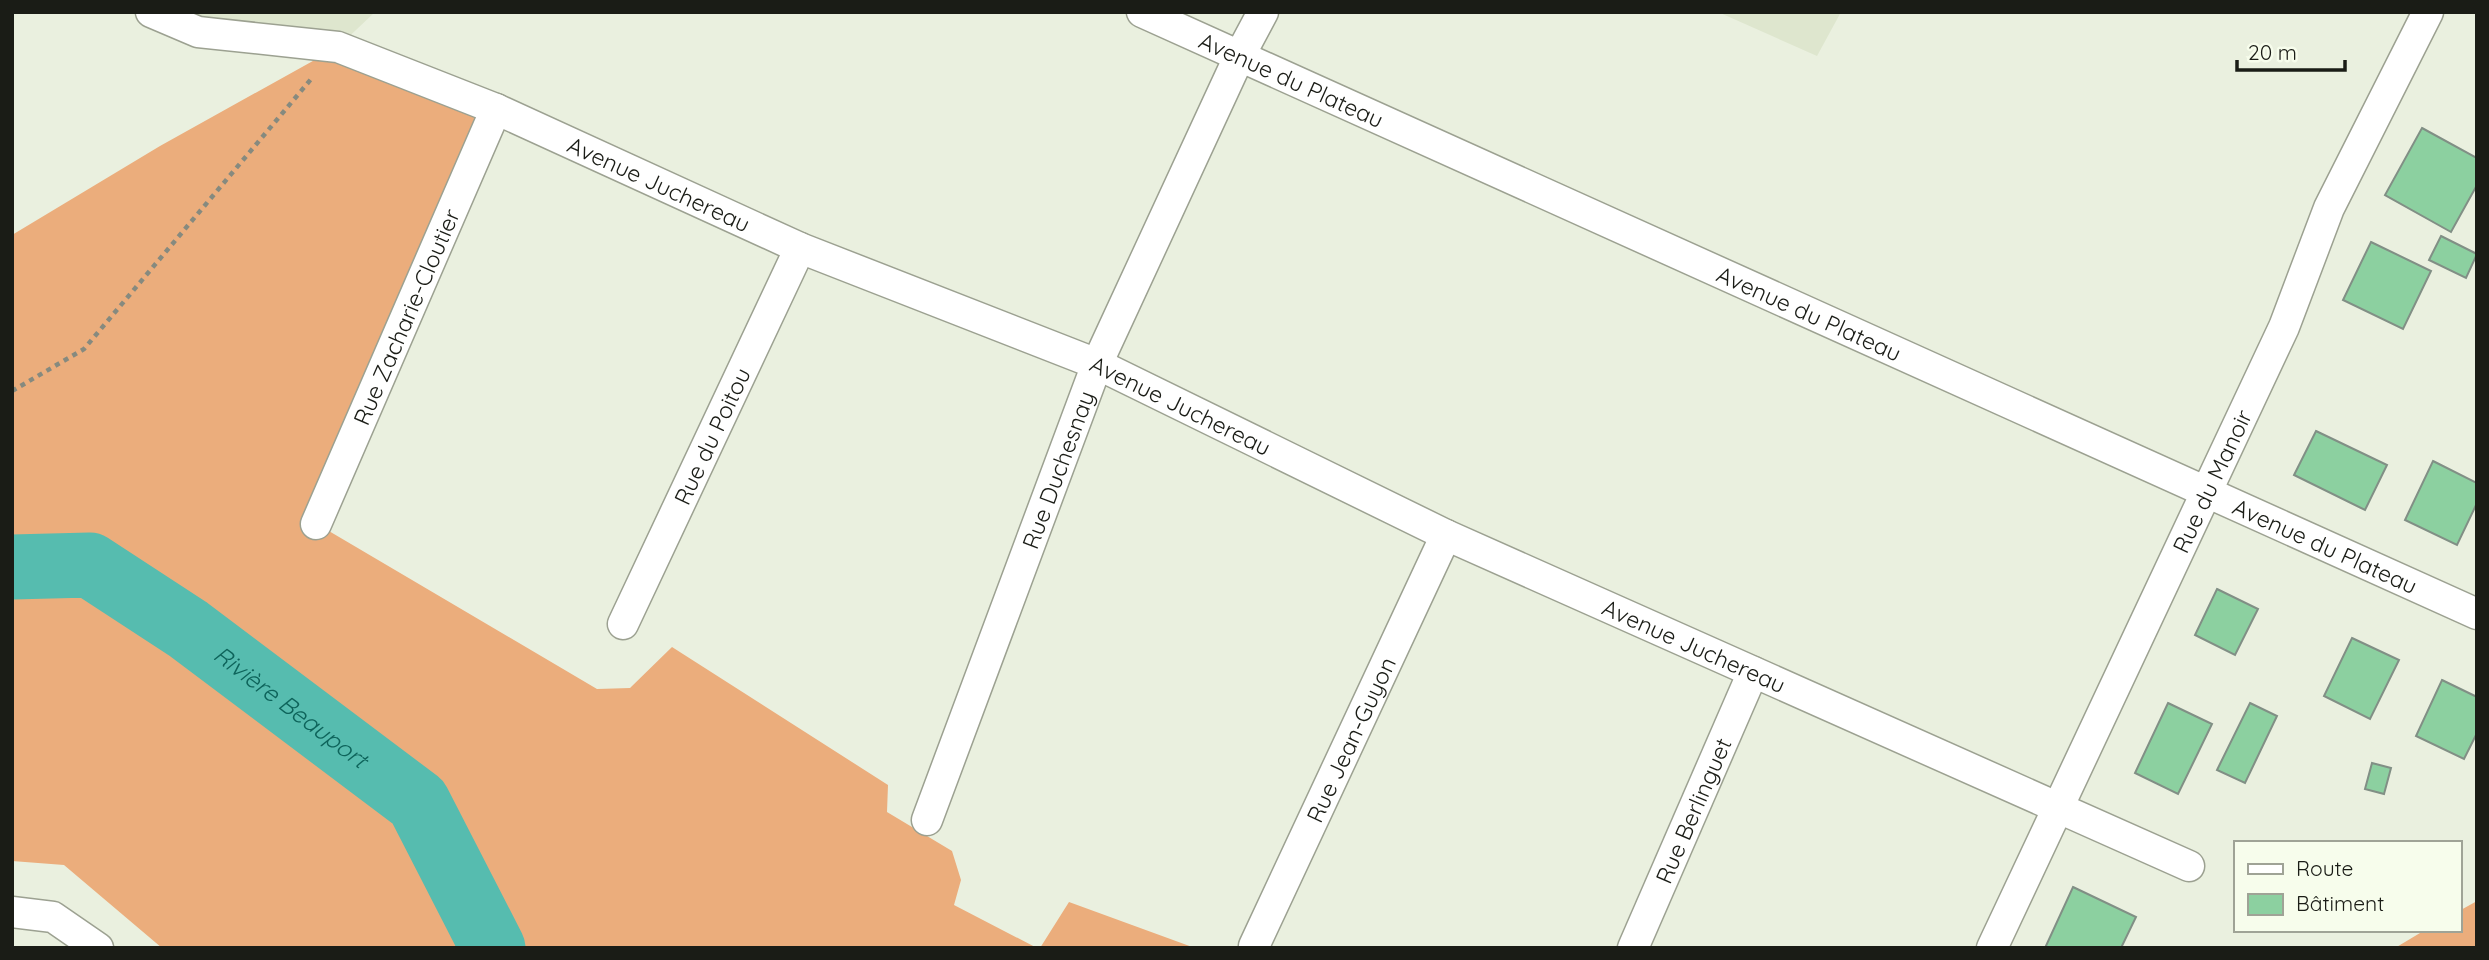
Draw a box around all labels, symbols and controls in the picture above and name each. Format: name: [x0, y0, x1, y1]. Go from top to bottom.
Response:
street label: Avenue du Plateau: [1195, 25, 1388, 134]
scale bar: [2237, 28, 2346, 72]
text: 20 m: [2248, 39, 2297, 65]
street label: Avenue Juchereau: [563, 129, 755, 238]
street label: Rue Zacharie-Cloutier: [346, 204, 466, 429]
street label: Avenue du Plateau: [1713, 259, 1906, 367]
street label: Avenue Juchereau: [1086, 349, 1276, 462]
street label: Rue du Poitou: [667, 363, 756, 509]
street label: Rue Duchesnay: [1015, 387, 1100, 553]
street label: Rue du Manoir: [2165, 405, 2258, 557]
street label: Avenue du Plateau: [2228, 491, 2422, 600]
street label: Avenue Juchereau: [1598, 592, 1790, 699]
water label: Rivière Beauport: [208, 639, 376, 776]
street label: Rue Jean-Guyon: [1299, 652, 1402, 827]
street label: Rue Berlinguet: [1648, 733, 1737, 888]
legend: [2234, 841, 2461, 932]
text: Route: [2296, 855, 2353, 881]
text: Bâtiment: [2296, 890, 2384, 916]

